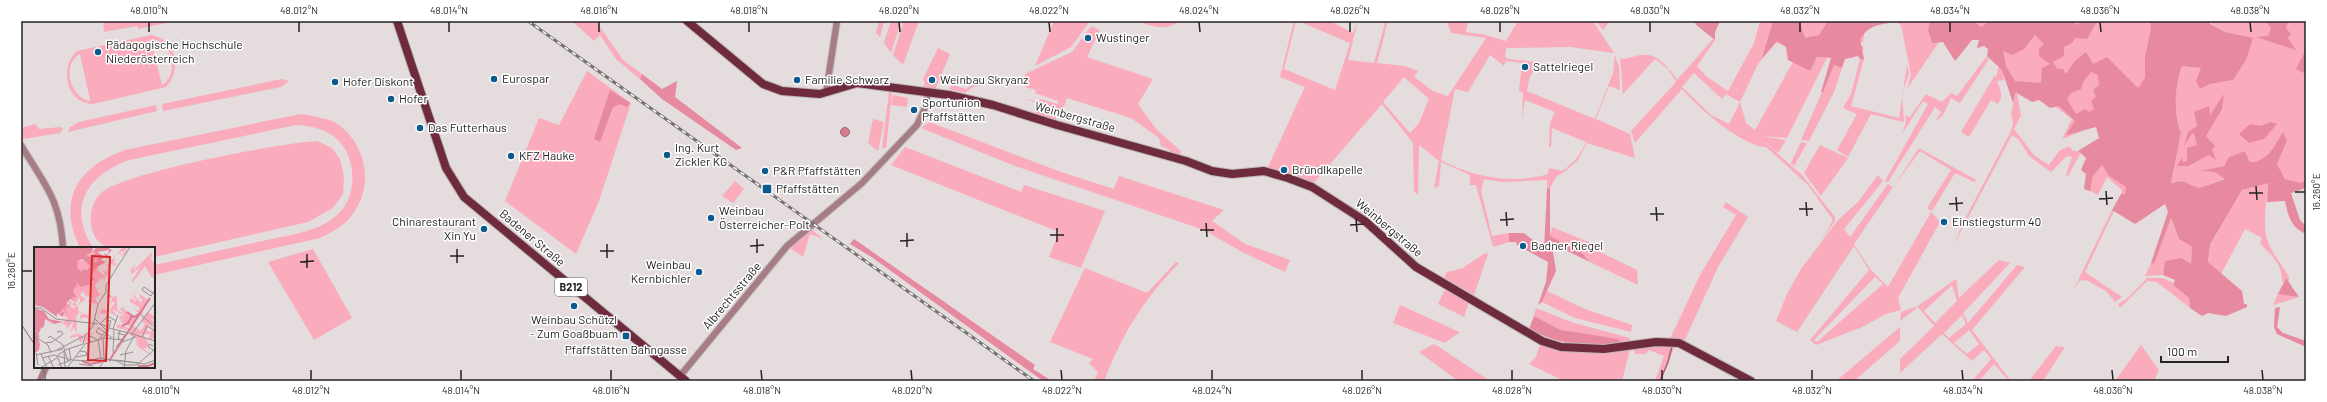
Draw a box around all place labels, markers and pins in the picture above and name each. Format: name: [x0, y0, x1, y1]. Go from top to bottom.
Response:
place label: Wustinger: [1096, 30, 1150, 44]
marker: Wustinger: [1083, 33, 1093, 43]
place label: Pädagogische Hochschule Niederösterreich: [106, 37, 243, 65]
marker: Pädagogische Hochschule Niederösterreich: [93, 47, 103, 57]
place label: Sattelriegel: [1533, 59, 1593, 73]
marker: Sattelriegel: [1520, 62, 1530, 72]
place label: Eurospar: [502, 71, 550, 85]
place label: Familie Schwarz: [805, 72, 889, 86]
place label: Weinbau Skryanz: [940, 72, 1028, 86]
place label: Hofer Diskont: [343, 74, 414, 88]
marker: Eurospar: [489, 74, 499, 84]
marker: Familie Schwarz: [792, 75, 802, 85]
marker: Weinbau Skryanz: [927, 75, 937, 85]
marker: Hofer Diskont: [330, 77, 340, 87]
place label: Hofer: [399, 91, 428, 105]
marker: Hofer: [386, 94, 396, 104]
place label: Sportunion Pfaffstätten: [922, 95, 985, 123]
marker: Sportunion Pfaffstätten: [909, 105, 919, 115]
place label: Das Futterhaus: [428, 120, 507, 134]
marker: Das Futterhaus: [415, 123, 425, 133]
place label: Ing. Kurt Zickler KG: [675, 140, 727, 168]
place label: KFZ Hauke: [519, 148, 575, 162]
marker: Ing. Kurt Zickler KG: [662, 150, 672, 160]
marker: KFZ Hauke: [506, 151, 516, 161]
place label: Bründlkapelle: [1292, 162, 1363, 176]
place label: P&R Pfaffstätten: [773, 163, 861, 177]
marker: Bründlkapelle: [1279, 165, 1289, 175]
marker: P&R Pfaffstätten: [760, 166, 770, 176]
place label: Pfaffstätten: [776, 181, 839, 195]
marker: Pfaffstätten: [761, 183, 773, 195]
place label: Weinbau Österreicher-Polt: [719, 203, 810, 231]
marker: Weinbau Österreicher-Polt: [706, 213, 716, 223]
place label: Chinarestaurant Xin Yu: [392, 214, 476, 242]
place label: Einstiegsturm 40: [1952, 214, 2041, 228]
marker: Einstiegsturm 40: [1939, 217, 1949, 227]
marker: Chinarestaurant Xin Yu: [479, 224, 489, 234]
place label: Badner Riegel: [1531, 238, 1603, 252]
marker: Badner Riegel: [1518, 241, 1528, 251]
place label: Weinbau Kernbichler: [631, 257, 692, 285]
marker: Weinbau Kernbichler: [694, 267, 704, 277]
marker: Weinbau Schützl - Zum Goaßbuam: [569, 301, 579, 311]
place label: Weinbau Schützl - Zum Goaßbuam: [530, 312, 618, 340]
marker: Pfaffstätten Bahngasse: [621, 331, 631, 341]
place label: Pfaffstätten Bahngasse: [565, 342, 687, 356]

